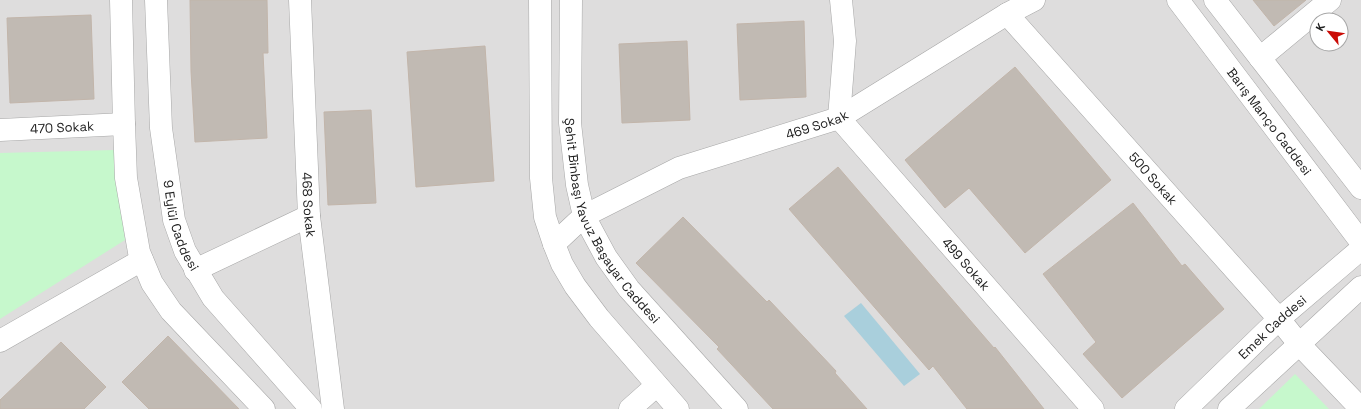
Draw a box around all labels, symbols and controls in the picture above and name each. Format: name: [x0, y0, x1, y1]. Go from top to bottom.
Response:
north arrow: [1309, 12, 1349, 52]
text: K: [1312, 21, 1328, 34]
street label: Barış Manço Caddesi: [1223, 64, 1315, 179]
street label: 469 Sokak: [784, 106, 852, 143]
street label: 470 Sokak: [30, 117, 94, 138]
street label: Şehit Binbaşı Yavuz Başayar Caddesi: [561, 118, 664, 327]
street label: 500 Sokak: [1125, 149, 1181, 209]
street label: 468 Sokak: [298, 172, 320, 238]
street label: 9 Eylül Caddesi: [159, 179, 203, 274]
street label: 499 Sokak: [938, 234, 994, 294]
street label: Emek Caddesi: [1235, 292, 1310, 363]

